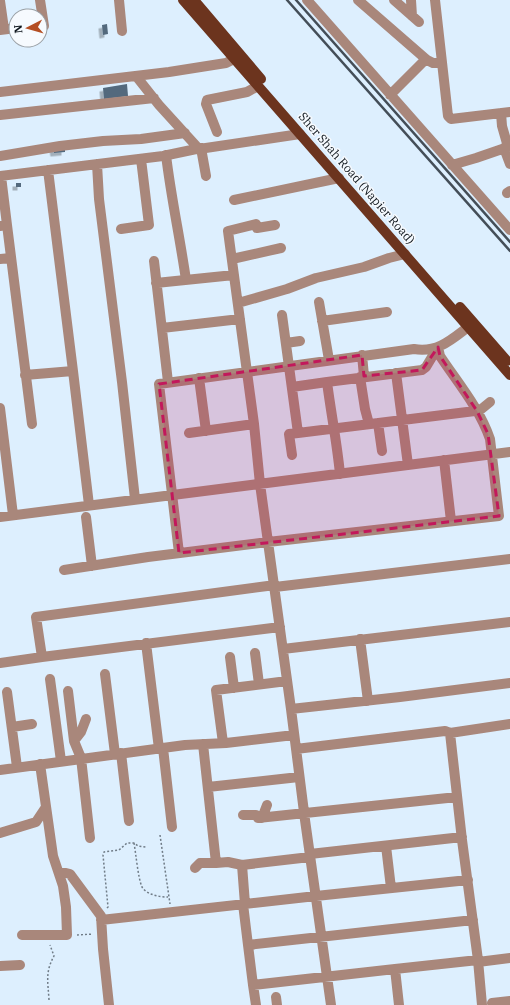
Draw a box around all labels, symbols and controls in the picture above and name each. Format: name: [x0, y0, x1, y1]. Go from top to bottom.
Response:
north arrow: [8, 8, 48, 48]
text: N: [11, 24, 25, 34]
street label: Sher Shah Road (Napier Road): [296, 109, 418, 247]

